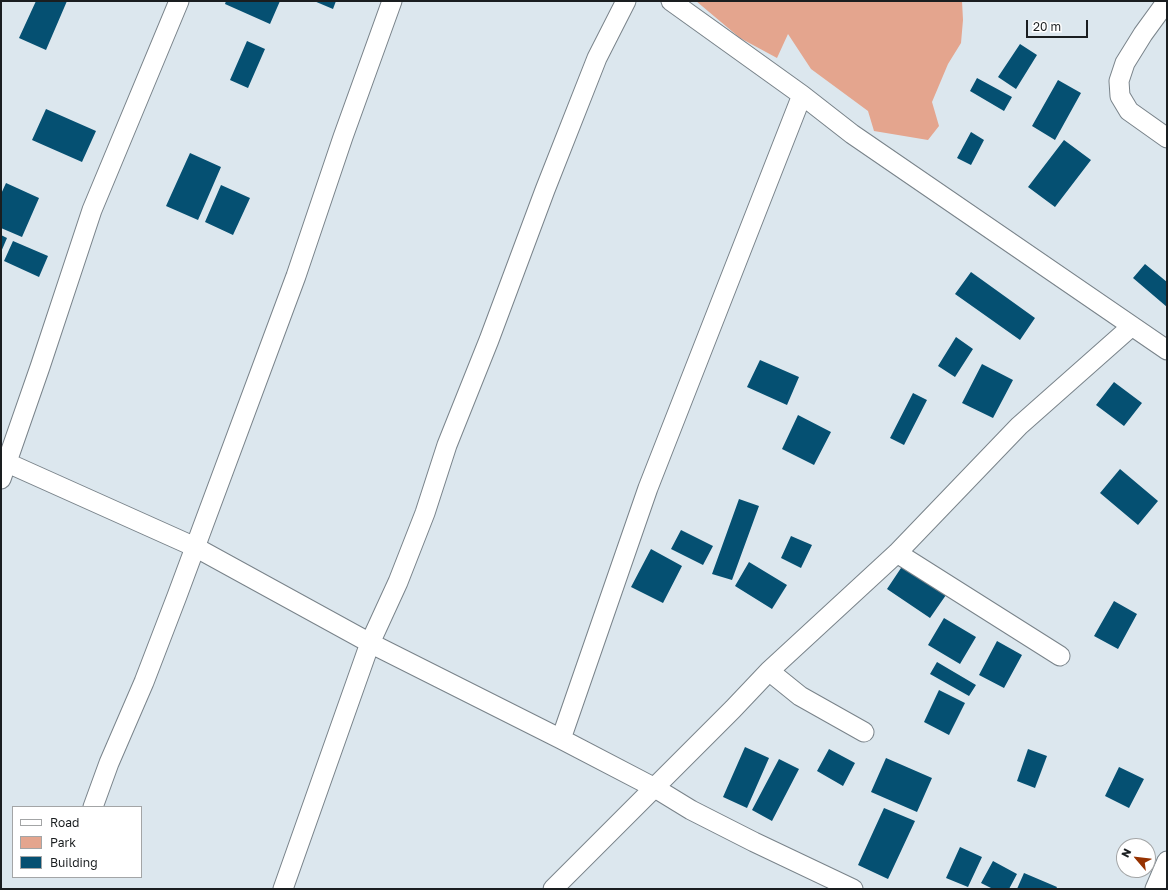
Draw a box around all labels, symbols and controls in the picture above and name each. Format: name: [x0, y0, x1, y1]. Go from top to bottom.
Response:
scale bar: [1028, 12, 1090, 38]
text: 20 m: [1033, 19, 1061, 34]
legend: [12, 806, 142, 878]
text: Road: [50, 815, 79, 830]
text: Park: [50, 835, 76, 850]
north arrow: [1116, 838, 1156, 878]
text: N: [1118, 846, 1134, 859]
text: Building: [50, 855, 98, 870]

